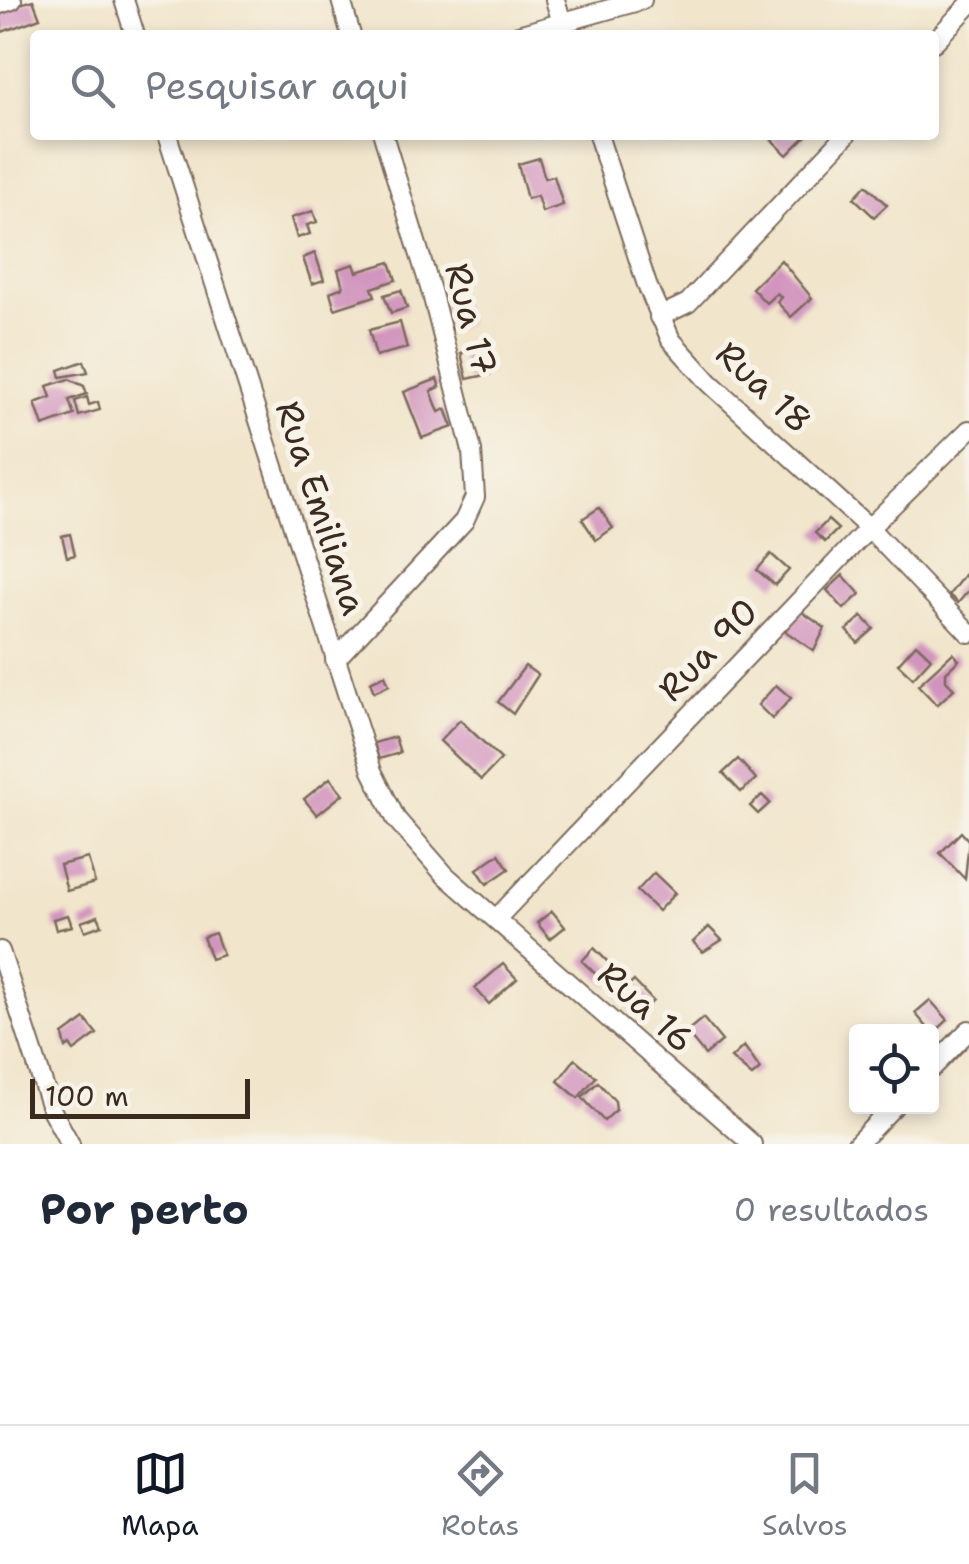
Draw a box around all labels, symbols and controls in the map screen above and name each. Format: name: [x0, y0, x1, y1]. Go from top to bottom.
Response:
search box: [30, 30, 939, 140]
icon: search: [65, 58, 120, 113]
text: Pesquisar aqui: [145, 60, 409, 111]
street label: Rua 17: [434, 258, 509, 380]
street label: Rua 18: [706, 330, 823, 443]
street label: Rua Emiliana: [265, 395, 378, 621]
street label: Rua 90: [647, 588, 768, 711]
street label: Rua 16: [588, 951, 705, 1063]
map controls: [849, 1024, 939, 1114]
button: locate: [849, 1024, 939, 1114]
scale bar: [30, 1074, 250, 1118]
text: 100 m: [45, 1077, 129, 1115]
text: Por perto: [40, 1181, 249, 1237]
text: 0 resultados: [734, 1188, 929, 1231]
tab: Mapa: [121, 1446, 199, 1544]
tab: Rotas: [441, 1446, 519, 1544]
tab: Salvos: [762, 1446, 848, 1544]

